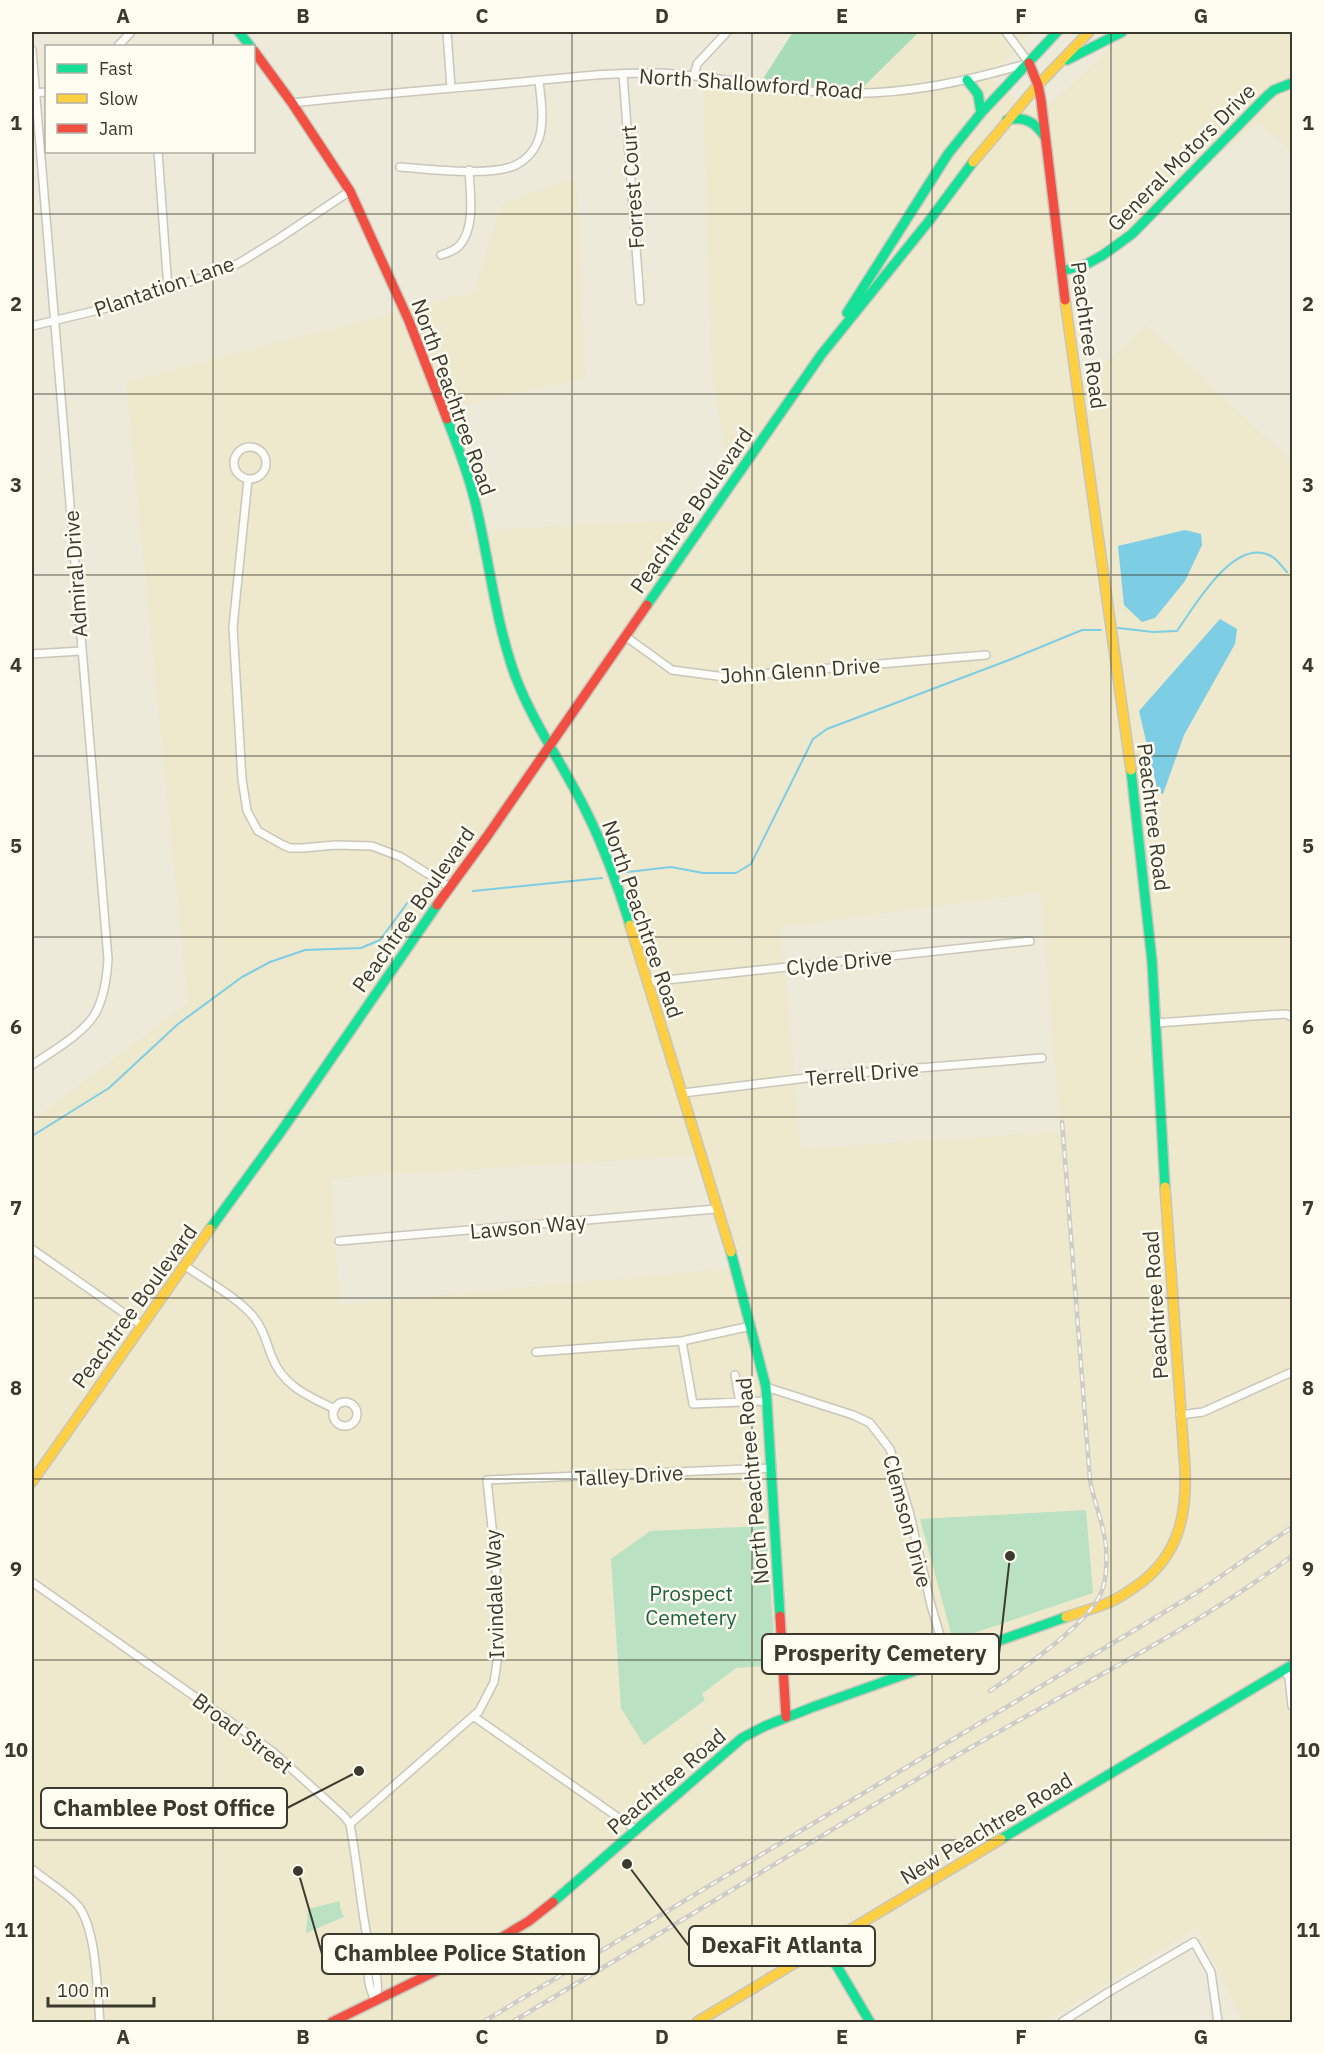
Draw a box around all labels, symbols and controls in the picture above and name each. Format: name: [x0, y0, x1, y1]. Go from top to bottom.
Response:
text: A: [116, 2, 130, 29]
text: B: [296, 2, 310, 29]
text: C: [475, 2, 489, 29]
text: D: [655, 2, 669, 29]
text: E: [836, 2, 848, 29]
text: F: [1015, 2, 1027, 29]
text: G: [1194, 2, 1208, 29]
legend: [45, 45, 255, 153]
text: Fast: [99, 57, 133, 80]
street label: North Shallowford Road: [638, 61, 864, 105]
street label: General Motors Drive: [1101, 77, 1261, 237]
text: Slow: [99, 87, 138, 110]
text: 1: [10, 109, 22, 136]
text: 1: [1302, 109, 1314, 136]
text: Jam: [99, 117, 134, 140]
street label: Forrest Court: [614, 124, 650, 250]
street label: Plantation Lane: [90, 249, 238, 323]
street label: Peachtree Road: [1065, 259, 1113, 411]
text: 2: [10, 290, 22, 317]
text: 2: [1302, 290, 1314, 317]
street label: North Peachtree Road: [405, 295, 503, 499]
street label: Peachtree Boulevard: [623, 422, 759, 598]
text: 3: [10, 471, 22, 498]
text: 3: [1302, 471, 1314, 498]
street label: Admiral Drive: [57, 509, 93, 639]
street label: John Glenn Drive: [719, 650, 881, 690]
text: 4: [10, 651, 22, 678]
text: 4: [1302, 651, 1314, 678]
street label: Peachtree Road: [1131, 741, 1177, 893]
street label: North Peachtree Road: [596, 816, 690, 1022]
street label: Peachtree Boulevard: [345, 821, 481, 997]
text: 5: [10, 832, 22, 859]
text: 5: [1302, 832, 1314, 859]
street label: Clyde Drive: [785, 943, 893, 981]
text: 6: [10, 1013, 22, 1040]
text: 6: [1302, 1013, 1314, 1040]
street label: Terrell Drive: [804, 1054, 920, 1092]
text: 7: [10, 1194, 22, 1221]
text: 7: [1302, 1194, 1314, 1221]
street label: Lawson Way: [469, 1207, 588, 1245]
street label: Peachtree Boulevard: [65, 1218, 203, 1394]
street label: Peachtree Road: [1136, 1230, 1174, 1380]
text: 8: [10, 1374, 22, 1401]
text: 8: [1302, 1374, 1314, 1401]
street label: North Peachtree Road: [729, 1376, 775, 1586]
street label: Clemson Drive: [877, 1452, 939, 1590]
street label: Talley Drive: [574, 1458, 684, 1492]
street label: Irvindale Way: [478, 1528, 510, 1659]
text: 9: [10, 1555, 22, 1582]
text: 9: [1302, 1555, 1314, 1582]
park label: Prospect Cemetery: [645, 1579, 737, 1631]
callout: Prosperity Cemetery: [762, 1634, 999, 1674]
text: Prosperity Cemetery: [774, 1638, 987, 1667]
street label: Broad Street: [187, 1686, 299, 1780]
street label: Peachtree Road: [601, 1722, 731, 1840]
text: 10: [4, 1736, 28, 1763]
text: 10: [1296, 1736, 1320, 1763]
street label: New Peachtree Road: [895, 1765, 1077, 1891]
callout: Chamblee Post Office: [41, 1788, 287, 1828]
text: Chamblee Post Office: [53, 1793, 275, 1822]
text: 11: [4, 1916, 28, 1943]
text: 11: [1296, 1916, 1320, 1943]
callout: DexaFit Atlanta: [689, 1926, 875, 1966]
text: DexaFit Atlanta: [701, 1930, 863, 1959]
callout: Chamblee Police Station: [322, 1934, 599, 1974]
text: Chamblee Police Station: [334, 1938, 586, 1967]
scale bar: [48, 1970, 154, 2008]
text: 100 m: [57, 1979, 109, 2002]
text: A: [116, 2023, 130, 2050]
text: B: [296, 2023, 310, 2050]
text: C: [475, 2023, 489, 2050]
text: D: [655, 2023, 669, 2050]
text: E: [836, 2023, 848, 2050]
text: F: [1015, 2023, 1027, 2050]
text: G: [1194, 2023, 1208, 2050]

